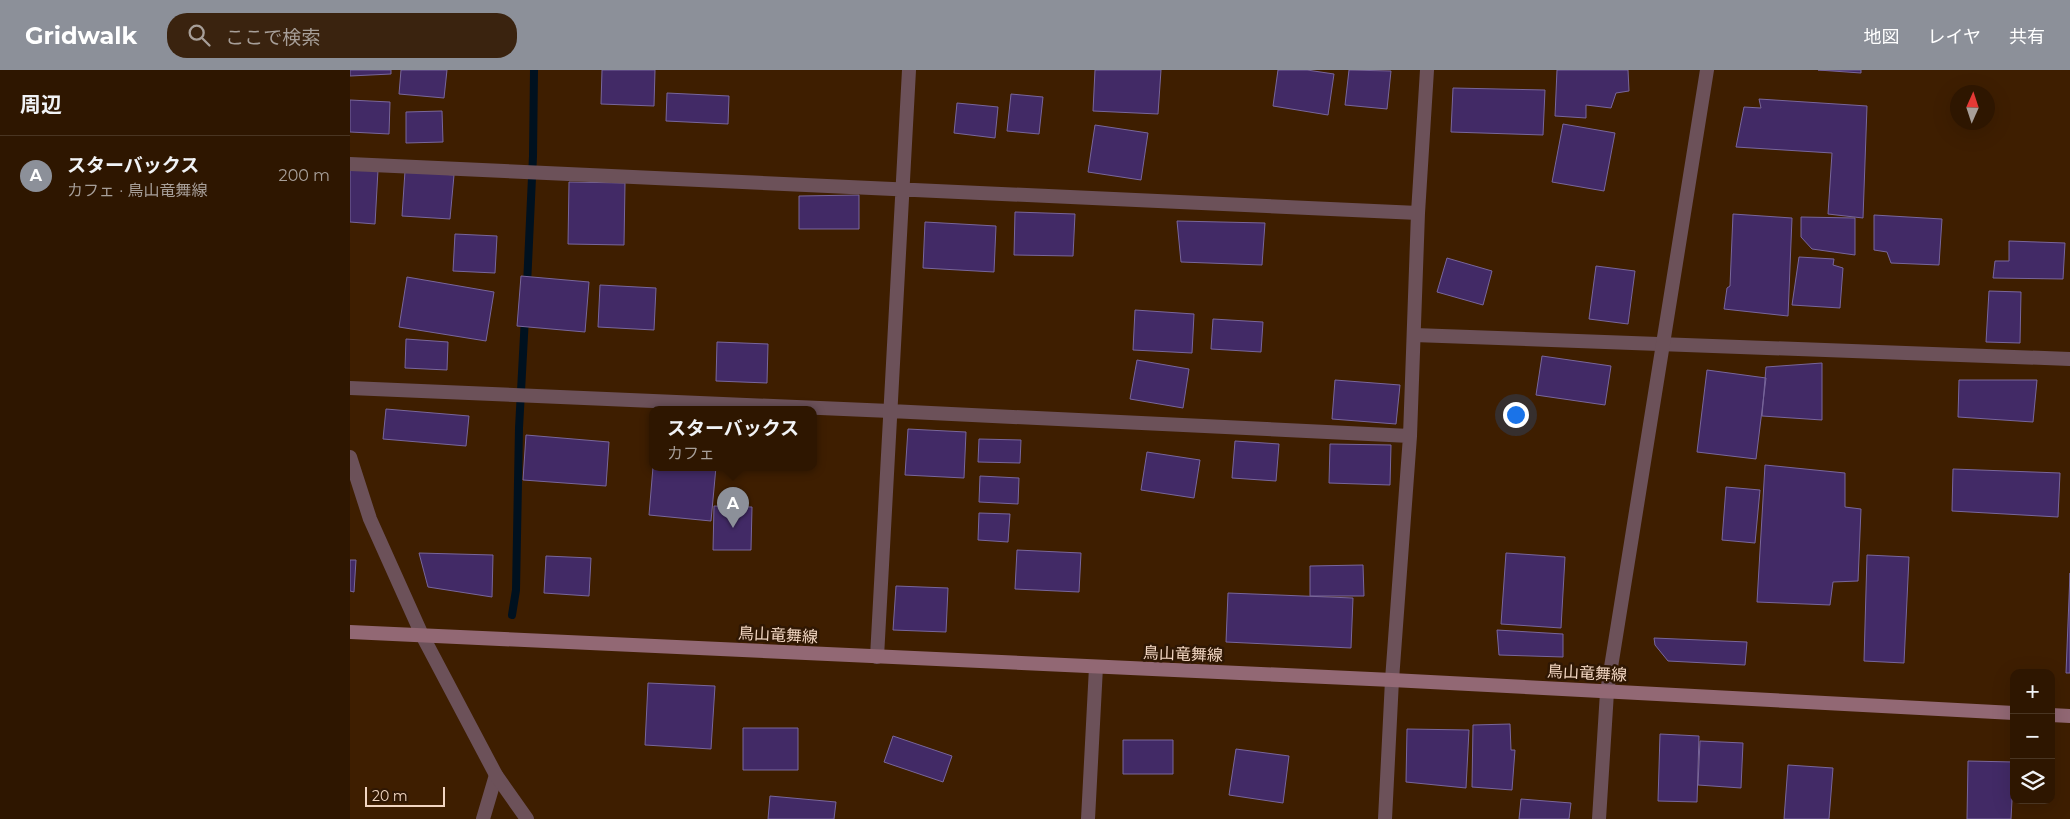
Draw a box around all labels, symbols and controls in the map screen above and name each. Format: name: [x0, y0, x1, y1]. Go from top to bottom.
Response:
search box: [167, 13, 517, 58]
text: Gridwalk: [25, 21, 137, 50]
icon: search: [185, 21, 213, 49]
text: ここで検索: [225, 26, 320, 49]
text: 地図: [1864, 26, 1900, 48]
text: レイヤ: [1928, 26, 1981, 48]
text: 共有: [2009, 26, 2045, 48]
north arrow: [1950, 85, 1995, 130]
text: 周辺: [20, 92, 62, 117]
text: スターバックス: [67, 154, 199, 177]
text: A: [30, 166, 42, 185]
text: 200 m: [279, 166, 330, 185]
text: カフェ · 鳥山竜舞線: [67, 181, 207, 200]
your location: [1503, 402, 1529, 428]
popup: [649, 406, 817, 471]
text: スターバックス: [667, 417, 799, 440]
text: カフェ: [667, 444, 715, 463]
pin: A: [717, 487, 749, 528]
street label: 鳥山竜舞線: [738, 623, 818, 647]
street label: 鳥山竜舞線: [1143, 643, 1223, 665]
street label: 鳥山竜舞線: [1547, 661, 1627, 685]
map controls: [2010, 669, 2055, 804]
button: +: [2010, 669, 2055, 714]
button: −: [2010, 714, 2055, 759]
button: layers: [2010, 759, 2055, 804]
scale bar: [365, 784, 445, 807]
text: 20 m: [372, 787, 408, 805]

